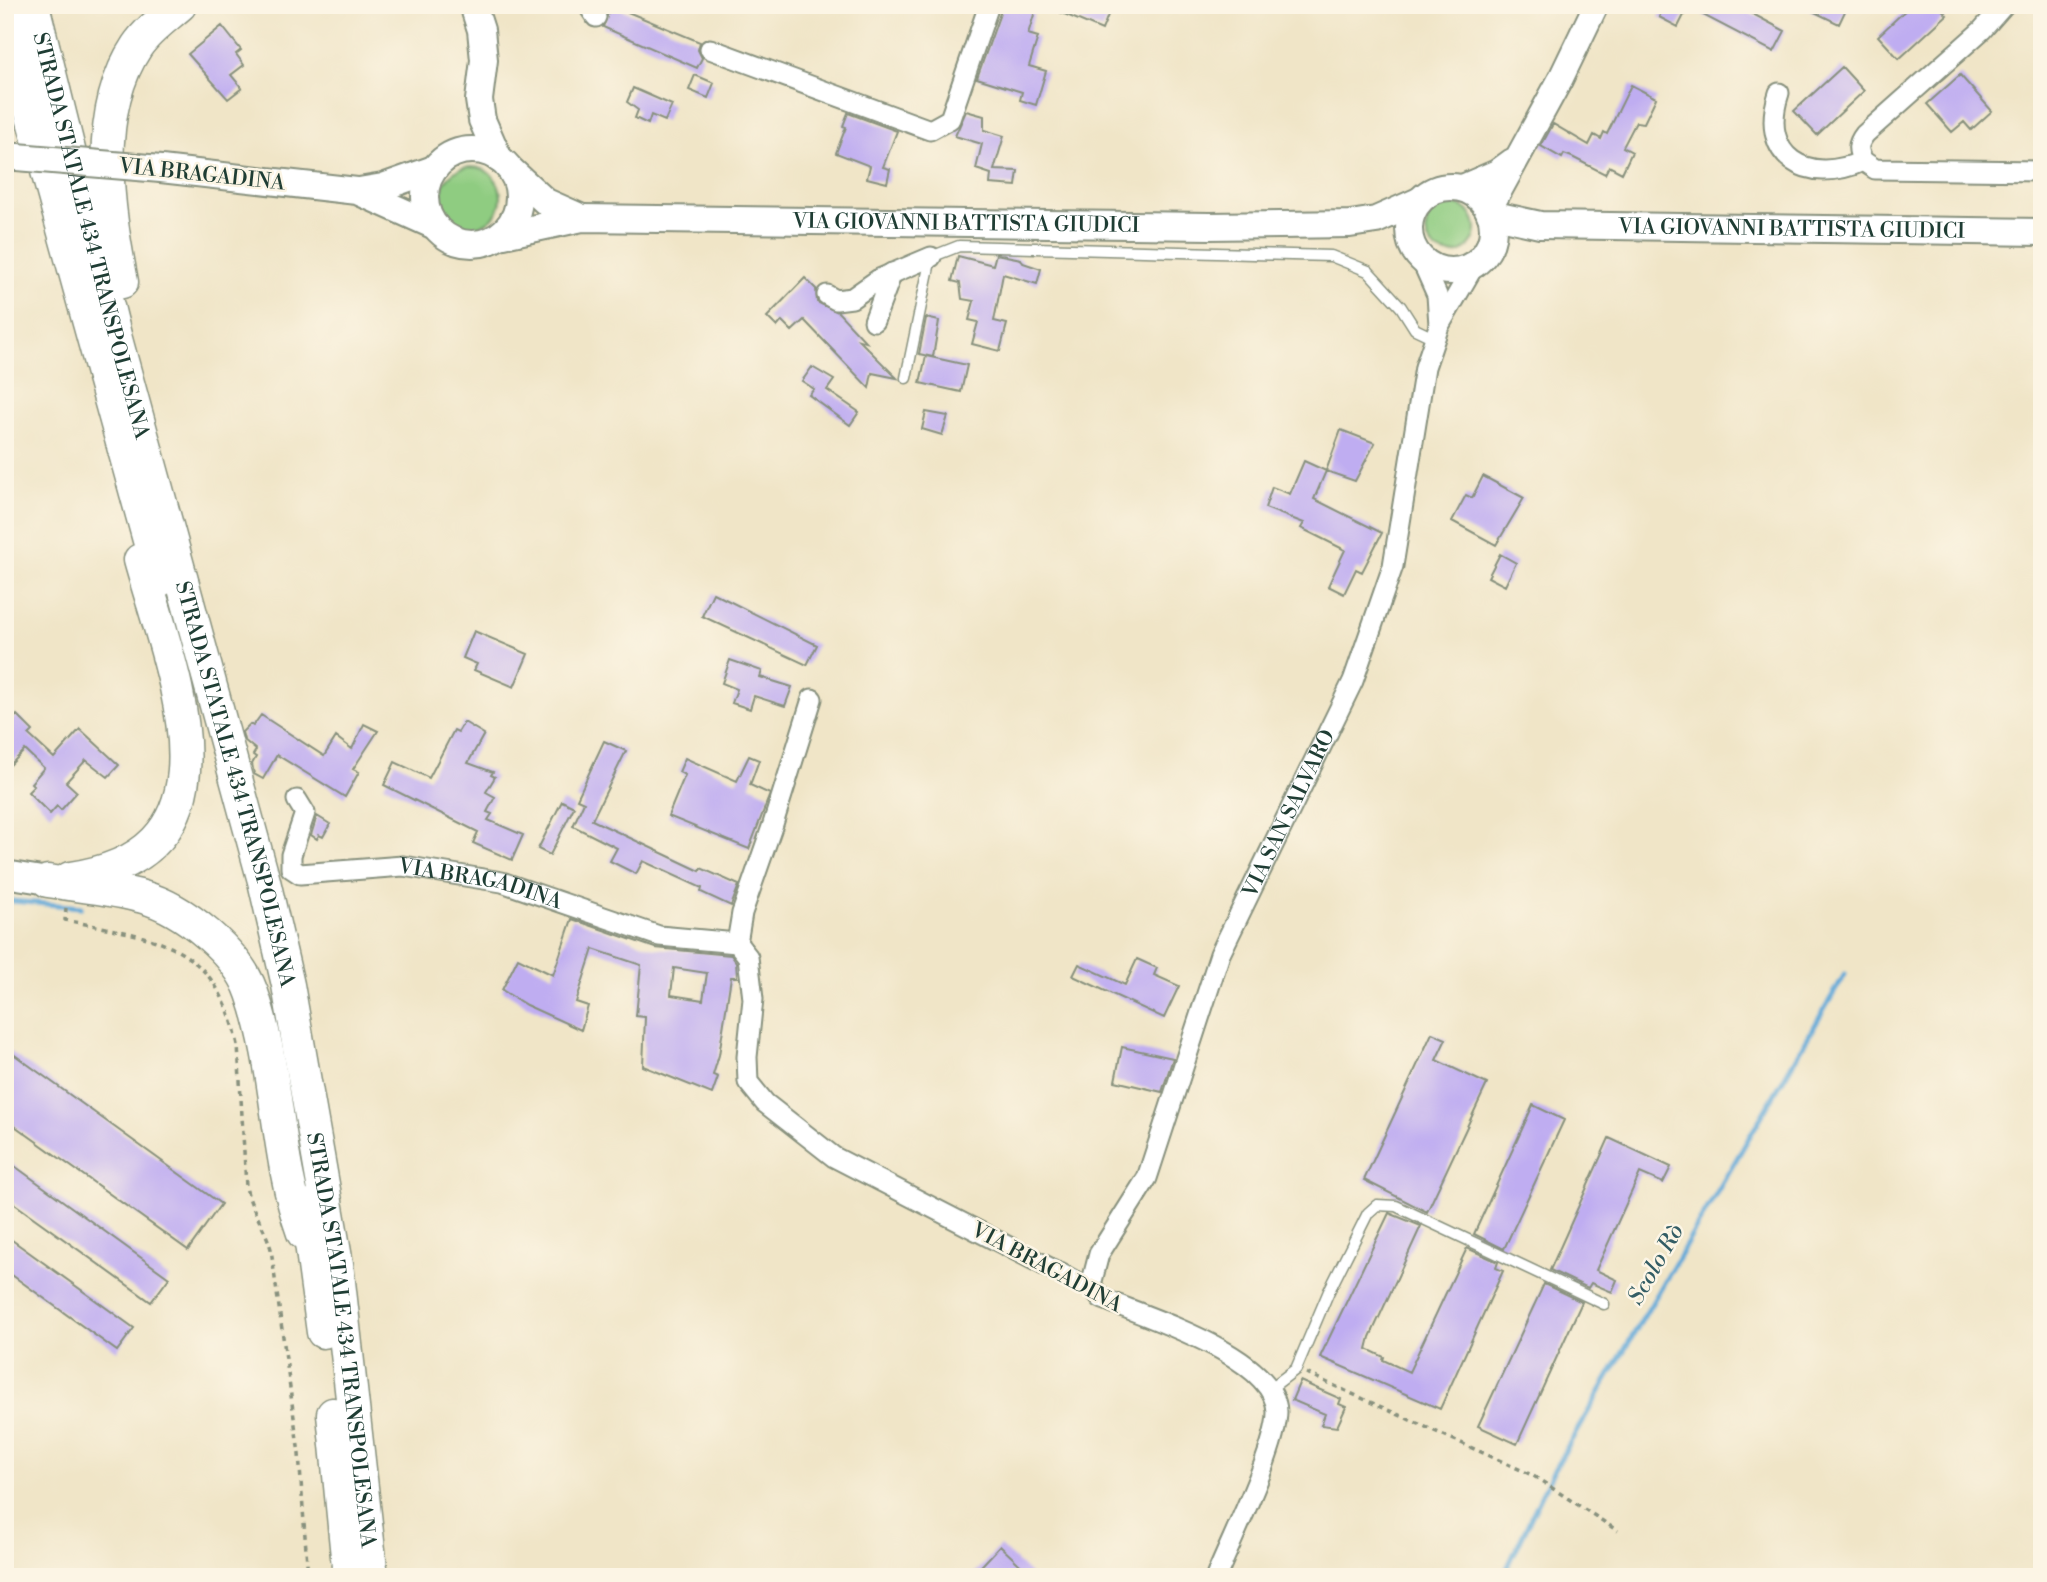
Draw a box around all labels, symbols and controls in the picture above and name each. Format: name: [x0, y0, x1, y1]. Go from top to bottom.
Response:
street label: STRADA STATALE 434 TRANSPOLESANA: [26, 30, 155, 443]
street label: VIA BRAGADINA: [116, 153, 287, 197]
street label: VIA GIOVANNI BATTISTA GIUDICI: [791, 209, 1140, 239]
street label: VIA GIOVANNI BATTISTA GIUDICI: [1617, 214, 1965, 245]
street label: STRADA STATALE 434 TRANSPOLESANA: [169, 579, 300, 990]
street label: VIA SAN SALVARO: [1237, 726, 1341, 903]
street label: VIA BRAGADINA: [396, 853, 566, 916]
street label: STRADA STATALE 434 TRANSPOLESANA: [300, 1131, 381, 1550]
street label: VIA BRAGADINA: [966, 1217, 1127, 1319]
water label: Scolo Rò: [1622, 1219, 1690, 1310]

